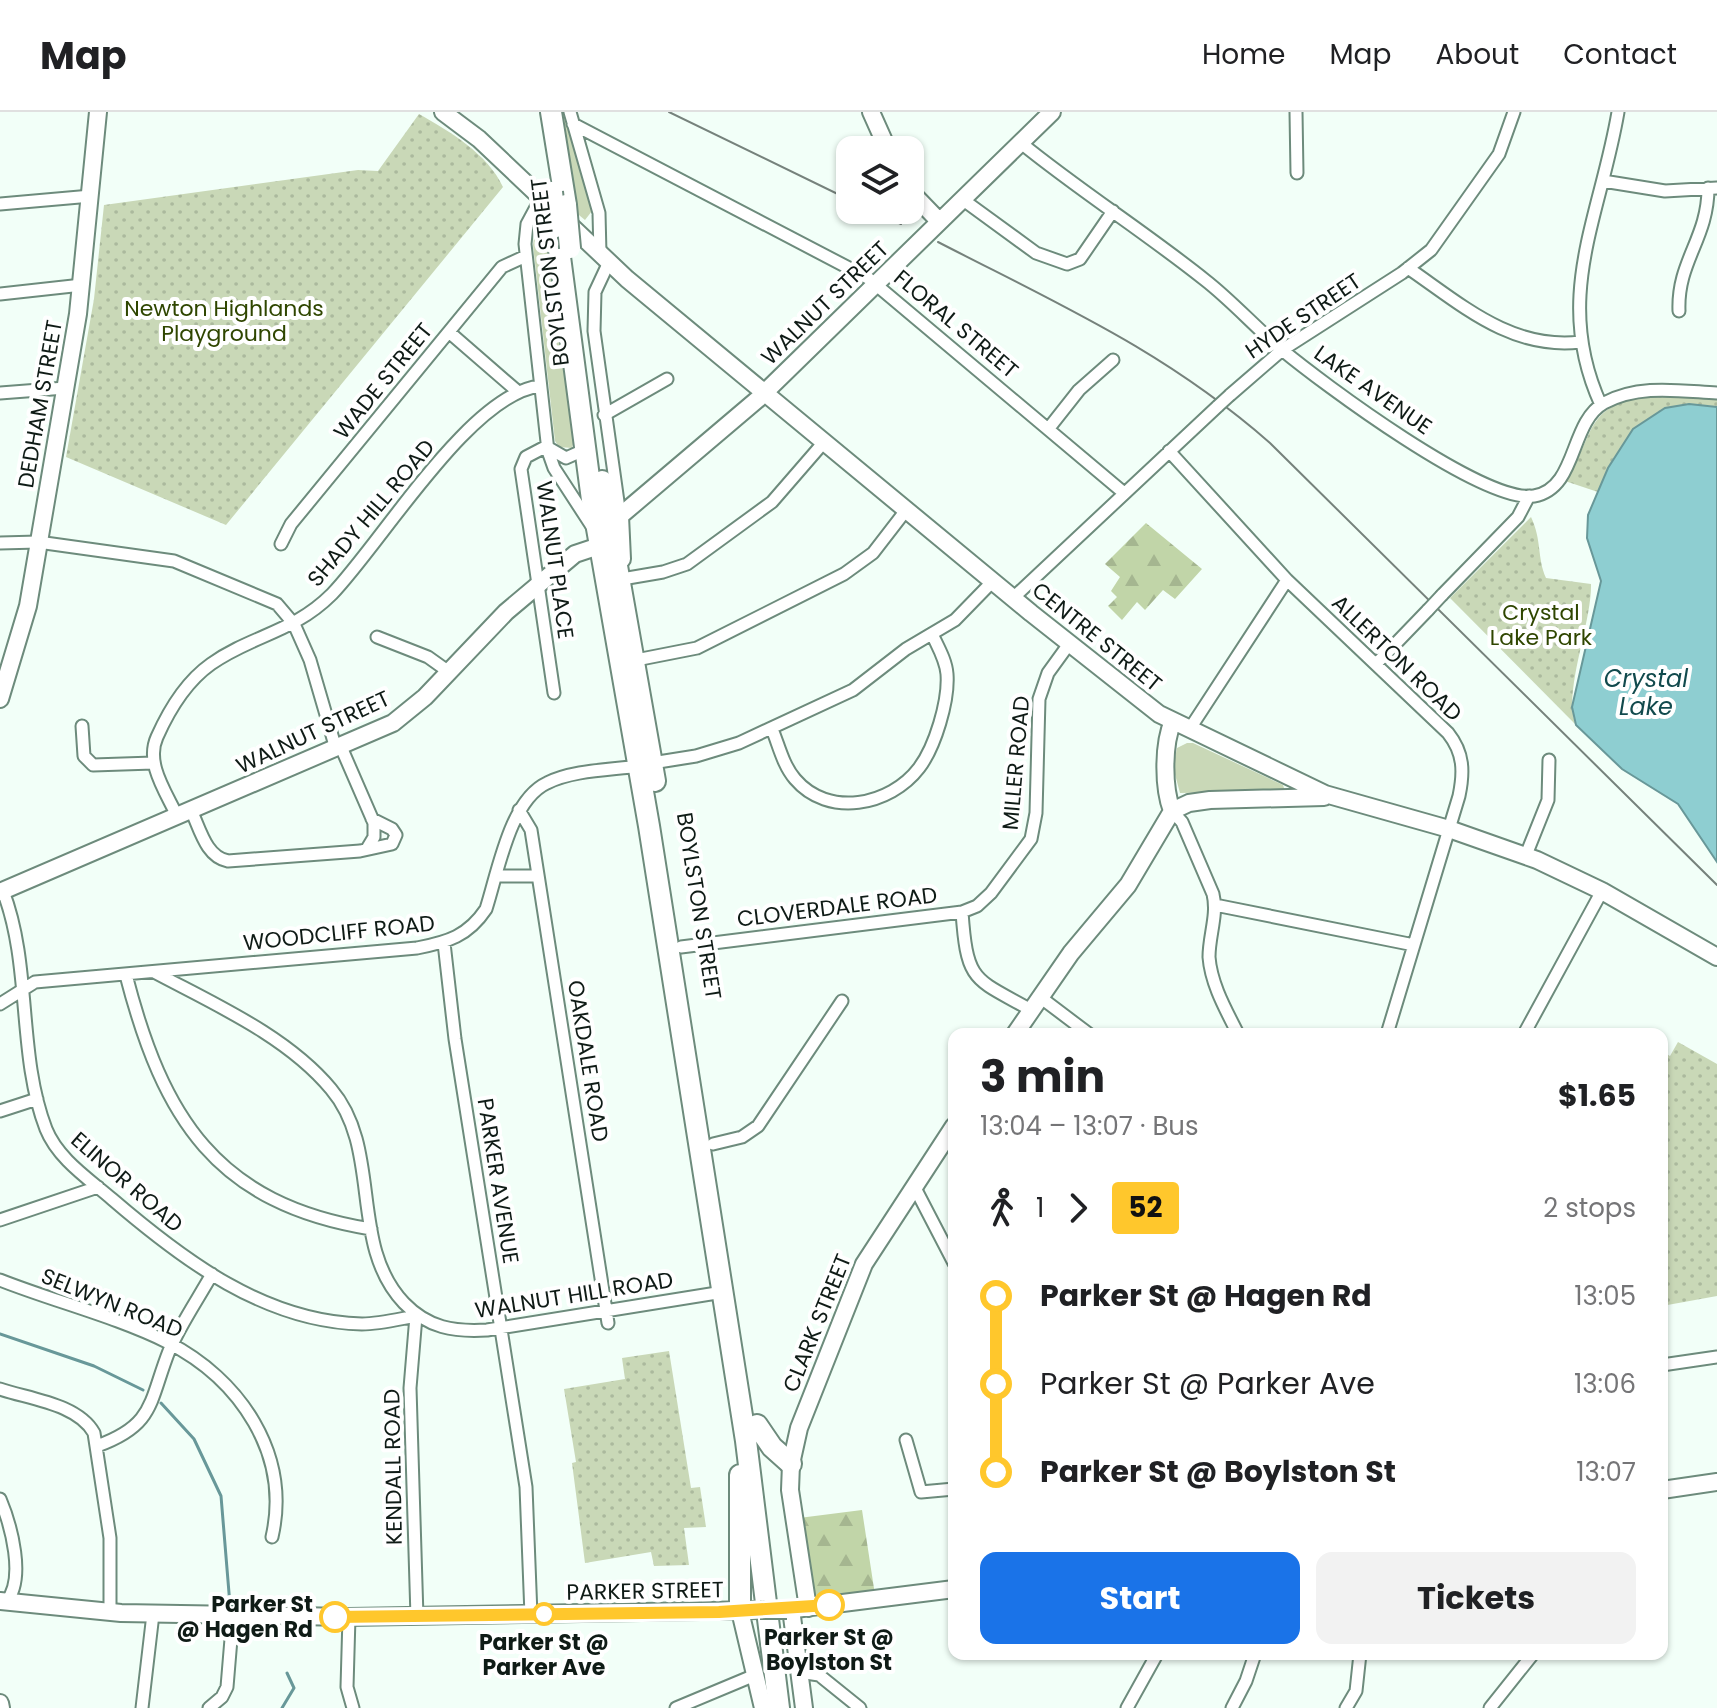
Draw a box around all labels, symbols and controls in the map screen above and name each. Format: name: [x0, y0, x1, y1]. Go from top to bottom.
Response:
text: Map: [40, 29, 127, 82]
text: Home: [1202, 35, 1285, 74]
text: Map: [1329, 35, 1391, 74]
text: About: [1435, 35, 1519, 74]
text: Contact: [1563, 35, 1677, 74]
map controls: [836, 136, 924, 224]
button: layers: [836, 136, 924, 224]
street label: BOYLSTON STREET: [523, 176, 577, 368]
street label: WALNUT STREET: [754, 234, 896, 372]
street label: FLORAL STREET: [887, 263, 1025, 385]
street label: HYDE STREET: [1239, 266, 1367, 366]
park label: Newton Highlands Playground: [124, 293, 324, 349]
street label: WADE STREET: [326, 316, 440, 446]
street label: DEDHAM STREET: [10, 318, 70, 490]
street label: LAKE AVENUE: [1308, 338, 1438, 442]
street label: SHADY HILL ROAD: [300, 433, 442, 593]
street label: WALNUT PLACE: [529, 479, 581, 641]
street label: CENTRE STREET: [1026, 575, 1169, 699]
street label: ALLERTON ROAD: [1325, 588, 1469, 728]
park label: Crystal Lake Park: [1490, 597, 1593, 653]
water label: Crystal Lake: [1604, 662, 1688, 723]
street label: WALNUT STREET: [231, 683, 395, 781]
street label: MILLER ROAD: [995, 694, 1037, 832]
street label: BOYLSTON STREET: [669, 810, 729, 1002]
street label: CLOVERDALE ROAD: [735, 879, 939, 935]
street label: WOODCLIFF ROAD: [242, 908, 436, 958]
street label: OAKDALE ROAD: [560, 978, 616, 1144]
text: 3 min: [980, 1046, 1105, 1107]
text: $1.65: [1558, 1074, 1636, 1117]
street label: PARKER AVENUE: [470, 1096, 526, 1266]
text: 13:04 – 13:07 · Bus: [980, 1108, 1199, 1144]
street label: ELINOR ROAD: [64, 1125, 190, 1239]
icon: walk: [980, 1186, 1024, 1230]
icon: forward: [1056, 1186, 1100, 1230]
text: 52: [1128, 1188, 1163, 1227]
text: 1: [1036, 1190, 1044, 1226]
text: 2 stops: [1543, 1190, 1636, 1226]
street label: CLARK STREET: [775, 1249, 859, 1397]
street label: SELWYN ROAD: [36, 1260, 188, 1346]
street label: WALNUT HILL ROAD: [473, 1264, 675, 1326]
text: Parker St @ Hagen Rd: [1040, 1274, 1372, 1317]
text: 13:05: [1574, 1278, 1636, 1314]
text: Parker St @ Parker Ave: [1040, 1362, 1375, 1405]
text: 13:06: [1574, 1366, 1636, 1402]
street label: KENDALL ROAD: [376, 1389, 410, 1545]
text: Parker St @ Boylston St: [1040, 1450, 1396, 1493]
text: 13:07: [1576, 1454, 1636, 1490]
button: Start: [980, 1552, 1300, 1644]
button: Tickets: [1316, 1552, 1636, 1644]
street label: PARKER STREET: [566, 1574, 724, 1608]
place label: Parker St @ Hagen Rd: [176, 1589, 313, 1645]
marker: Parker St @ Boylston St: [814, 1590, 844, 1620]
marker: Parker St @ Hagen Rd: [320, 1602, 350, 1632]
marker: Parker St @ Parker Ave: [533, 1603, 555, 1625]
place label: Parker St @ Boylston St: [764, 1622, 894, 1678]
place label: Parker St @ Parker Ave: [479, 1627, 609, 1683]

